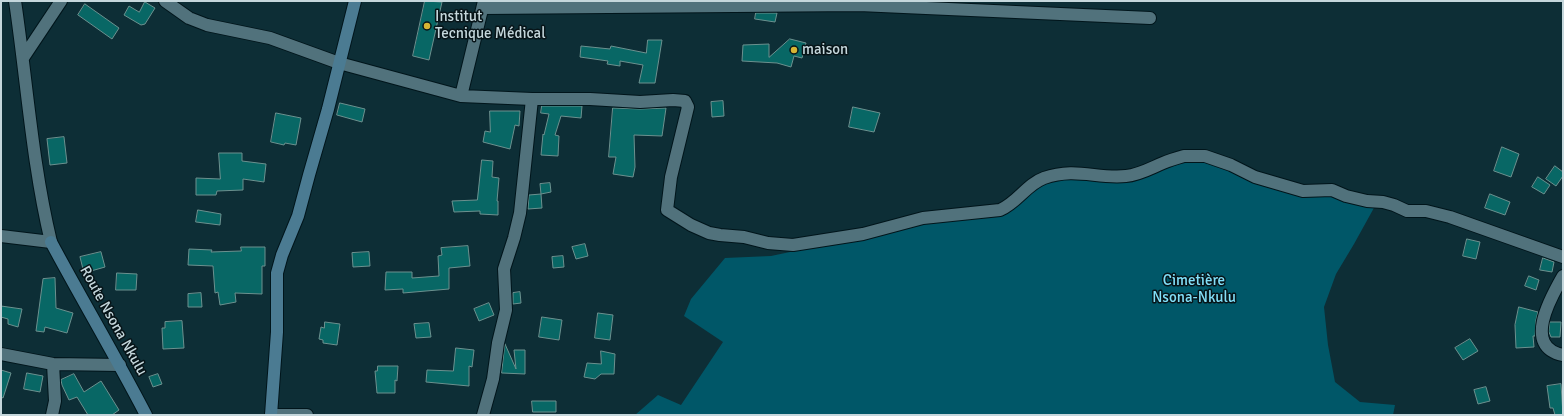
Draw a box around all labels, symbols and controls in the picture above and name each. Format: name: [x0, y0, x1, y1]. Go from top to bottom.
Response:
place label: Institut Tecnique Médical: [435, 8, 546, 43]
marker: Institut Tecnique Médical: [422, 21, 432, 31]
place label: maison: [802, 41, 848, 59]
marker: maison: [789, 45, 799, 55]
street label: Route Nsona Nkulu: [75, 263, 151, 379]
park label: Cimetière Nsona-Nkulu: [1152, 272, 1236, 307]

